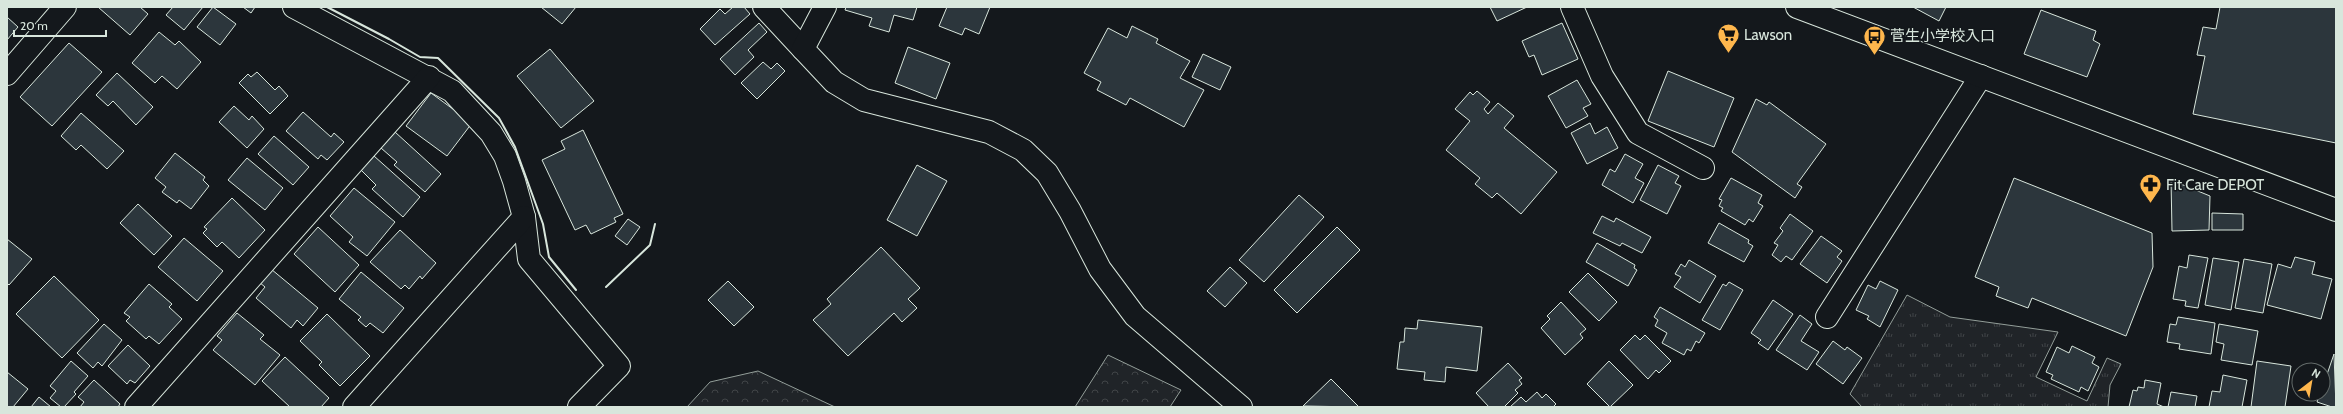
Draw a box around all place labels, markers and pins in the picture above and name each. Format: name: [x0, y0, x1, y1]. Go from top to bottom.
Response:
supermarket icon: Lawson: [1715, 22, 1741, 55]
bus stop icon: 菅生小学校入口: [1862, 23, 1888, 56]
place label: Lawson: [1744, 26, 1792, 44]
place label: 菅生小学校入口: [1890, 27, 1995, 45]
pharmacy icon: Fit Care DEPOT: [2137, 172, 2163, 205]
place label: Fit Care DEPOT: [2166, 176, 2264, 194]

